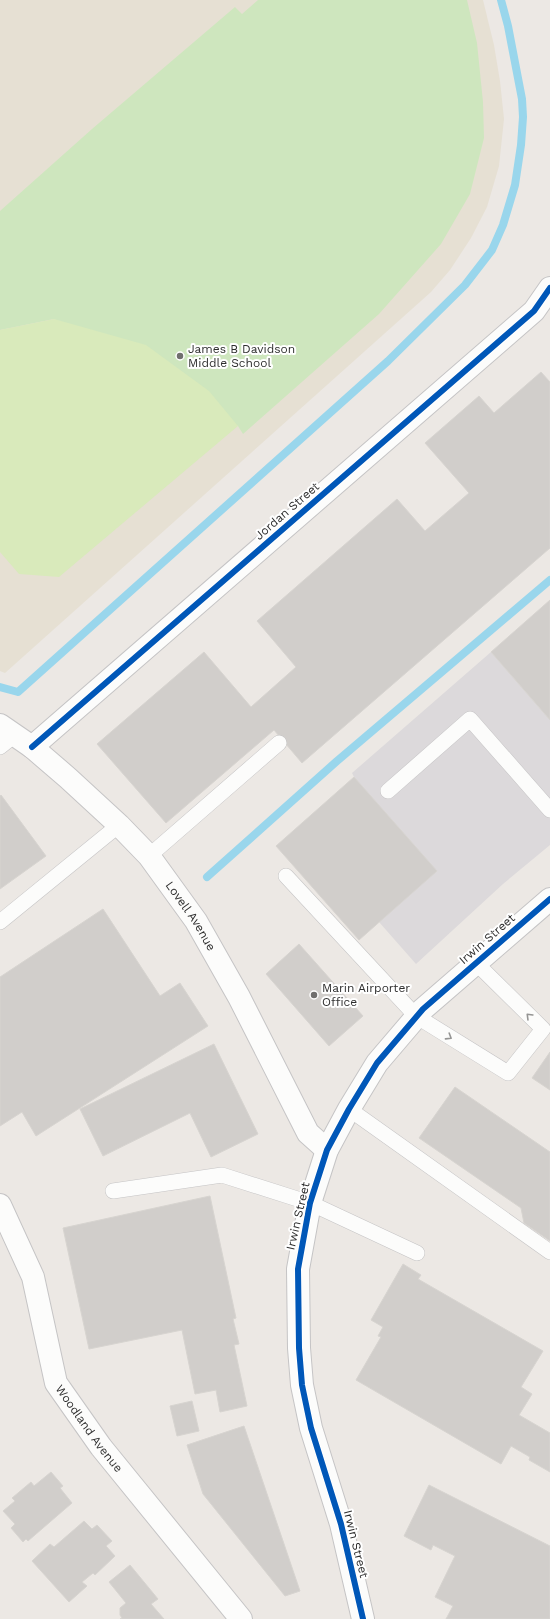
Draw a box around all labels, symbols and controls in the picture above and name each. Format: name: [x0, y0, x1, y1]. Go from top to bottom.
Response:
place label: James B Davidson Middle School: [188, 342, 295, 370]
marker: James B Davidson Middle School: [175, 351, 185, 361]
street label: Jordan Street: [252, 479, 322, 543]
street label: Lovell Avenue: [163, 879, 218, 953]
street label: Irwin Street: [456, 911, 518, 967]
place label: Marin Airporter Office: [322, 981, 410, 1009]
marker: Marin Airporter Office: [309, 990, 319, 1000]
one-way arrow: [526, 1013, 534, 1021]
one-way arrow: [445, 1032, 452, 1039]
street label: Irwin Street: [283, 1181, 313, 1251]
street label: Woodland Avenue: [53, 1382, 126, 1475]
street label: Irwin Street: [341, 1509, 371, 1579]

